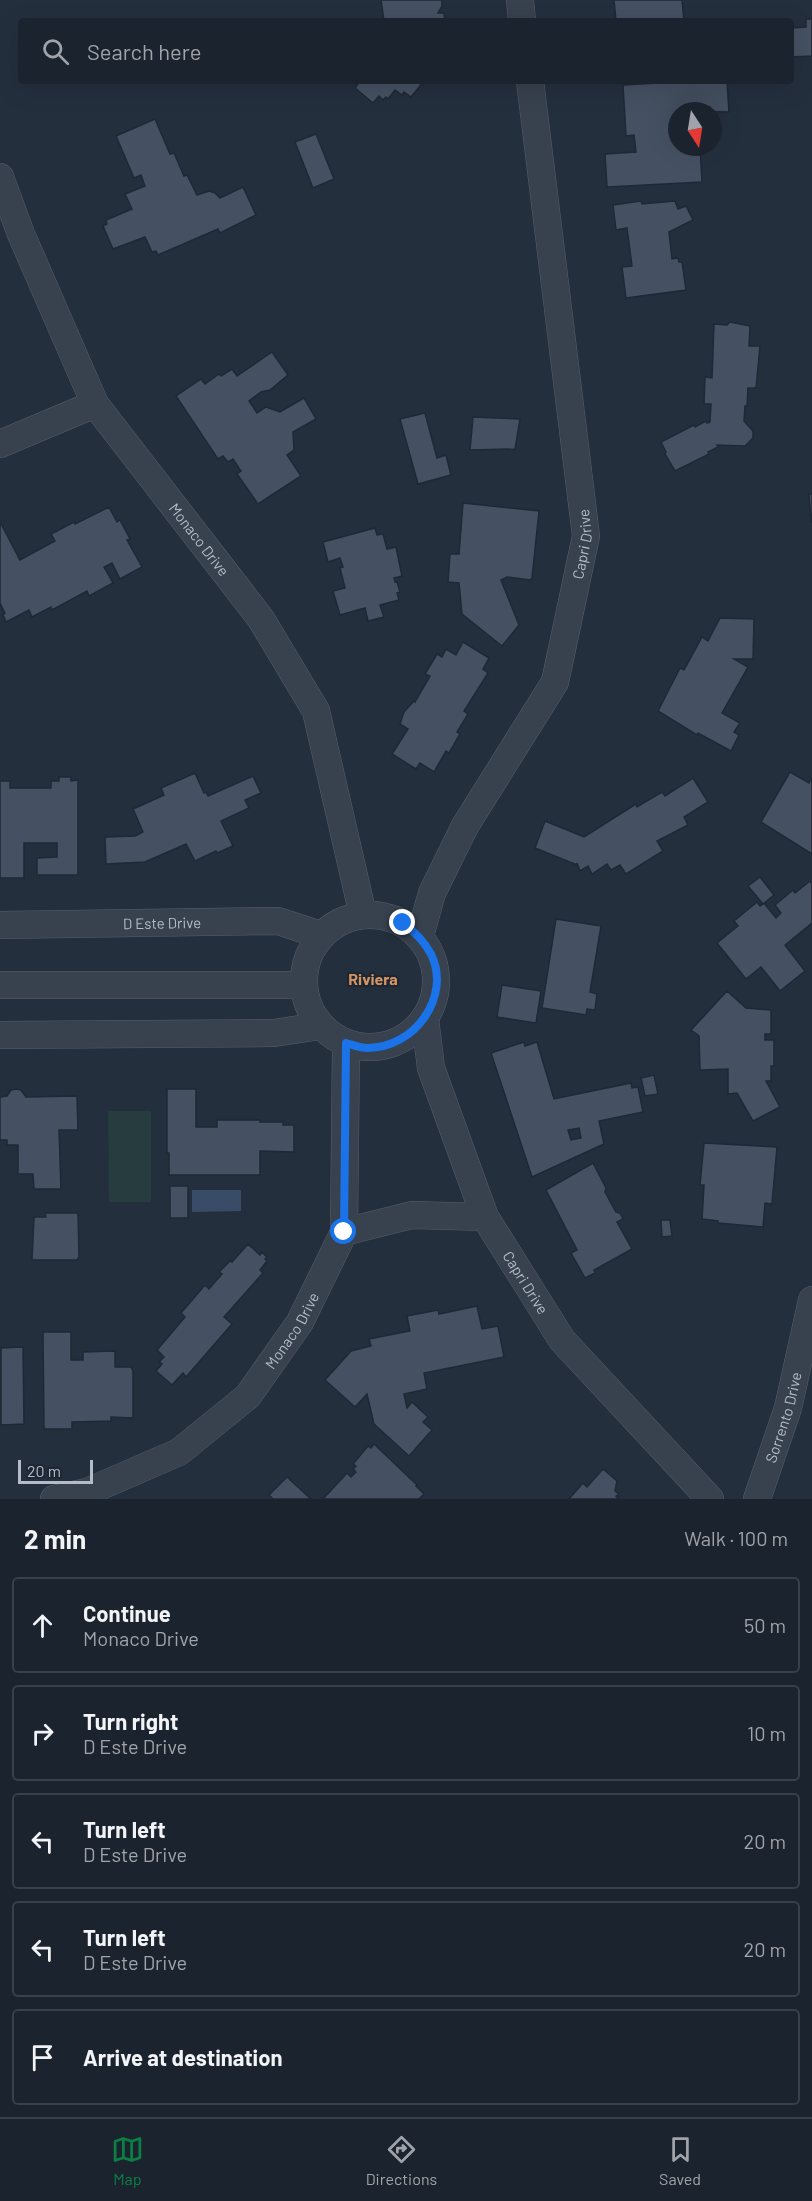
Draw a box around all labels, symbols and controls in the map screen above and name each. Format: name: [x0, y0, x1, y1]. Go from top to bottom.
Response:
search box: [18, 18, 794, 84]
icon: search: [39, 35, 72, 68]
text: Search here: [87, 38, 201, 64]
north arrow: [668, 102, 722, 156]
street label: Monaco Drive: [166, 499, 233, 579]
street label: Capri Drive: [568, 508, 595, 581]
route end: [389, 909, 415, 935]
street label: D Este Drive: [123, 913, 201, 932]
district label: Riviera: [348, 969, 398, 988]
route start: [330, 1218, 356, 1244]
street label: Capri Drive: [500, 1248, 552, 1317]
street label: Monaco Drive: [261, 1289, 322, 1372]
street label: Sorrento Drive: [761, 1370, 805, 1465]
scale bar: [18, 1457, 93, 1484]
text: 20 m: [27, 1461, 61, 1480]
text: 2 min: [24, 1523, 86, 1554]
text: Walk · 100 m: [684, 1526, 788, 1550]
text: Continue: [83, 1600, 171, 1626]
icon: ahead: [26, 1609, 59, 1642]
text: 50 m: [744, 1613, 786, 1637]
text: Monaco Drive: [83, 1626, 199, 1650]
text: Turn right: [83, 1708, 178, 1734]
icon: right: [26, 1717, 59, 1750]
text: 10 m: [747, 1721, 786, 1745]
text: D Este Drive: [83, 1734, 187, 1758]
text: Turn left: [83, 1816, 166, 1842]
icon: left: [26, 1825, 59, 1858]
text: 20 m: [743, 1829, 786, 1853]
text: D Este Drive: [83, 1842, 187, 1866]
text: Turn left: [83, 1924, 166, 1950]
icon: left: [26, 1933, 59, 1966]
text: 20 m: [743, 1937, 786, 1961]
text: D Este Drive: [83, 1950, 187, 1974]
icon: arrive: [26, 2041, 59, 2074]
text: Arrive at destination: [83, 2044, 282, 2070]
tab: Map: [111, 2133, 144, 2188]
tab: Directions: [366, 2133, 437, 2188]
tab: Saved: [659, 2133, 701, 2188]

